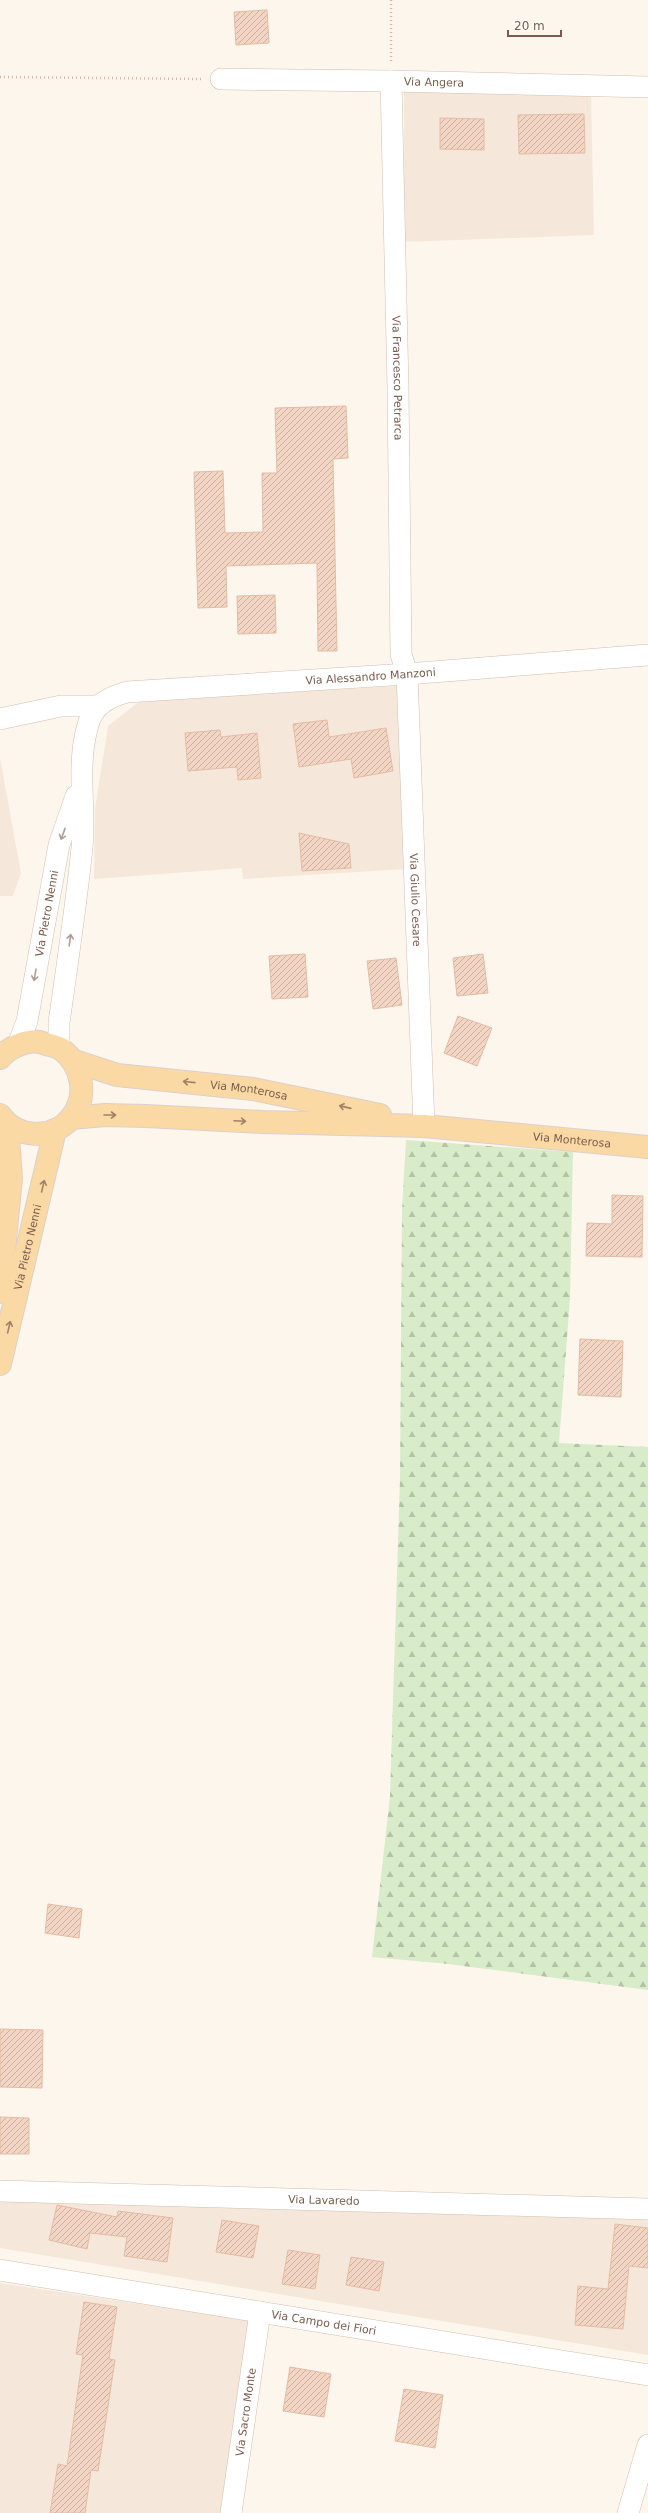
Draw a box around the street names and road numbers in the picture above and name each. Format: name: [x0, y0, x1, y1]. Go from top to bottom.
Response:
street label: Via Angera: [404, 75, 464, 90]
street label: Via Francesco Petrarca: [389, 315, 405, 441]
street label: Via Alessandro Manzoni: [305, 666, 436, 688]
street label: Via Giulio Cesare: [407, 853, 423, 947]
street label: Via Pietro Nenni: [33, 869, 61, 958]
street label: Via Monterosa: [209, 1079, 289, 1103]
street label: Via Monterosa: [532, 1130, 612, 1151]
street label: Via Pietro Nenni: [12, 1203, 44, 1291]
street label: Via Lavaredo: [288, 2193, 360, 2208]
street label: Via Campo dei Fiori: [270, 2308, 377, 2338]
street label: Via Sacro Monte: [233, 2367, 259, 2457]

